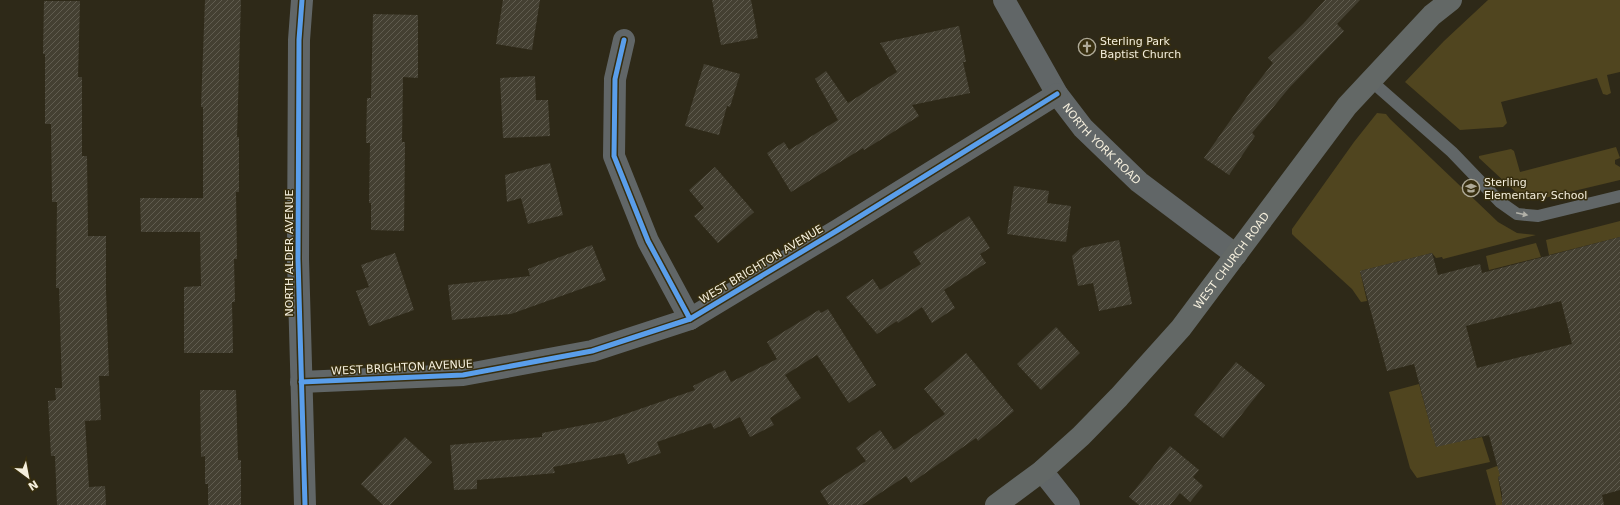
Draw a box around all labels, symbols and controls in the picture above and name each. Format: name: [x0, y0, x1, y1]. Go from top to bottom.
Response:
place label: Sterling Park Baptist Church: [1100, 35, 1181, 61]
church icon: Sterling Park Baptist Church: [1077, 37, 1097, 57]
street label: NORTH YORK ROAD: [1060, 101, 1143, 187]
place label: Sterling Elementary School: [1484, 176, 1587, 202]
school or university icon: Sterling Elementary School: [1461, 178, 1481, 198]
street label: NORTH ALDER AVENUE: [283, 189, 296, 316]
street label: WEST CHURCH ROAD: [1191, 210, 1272, 312]
one-way arrow: [1516, 211, 1528, 217]
street label: WEST BRIGHTON AVENUE: [697, 222, 825, 307]
street label: WEST BRIGHTON AVENUE: [331, 357, 473, 378]
north arrow: [8, 457, 48, 497]
text: N: [26, 477, 40, 493]

